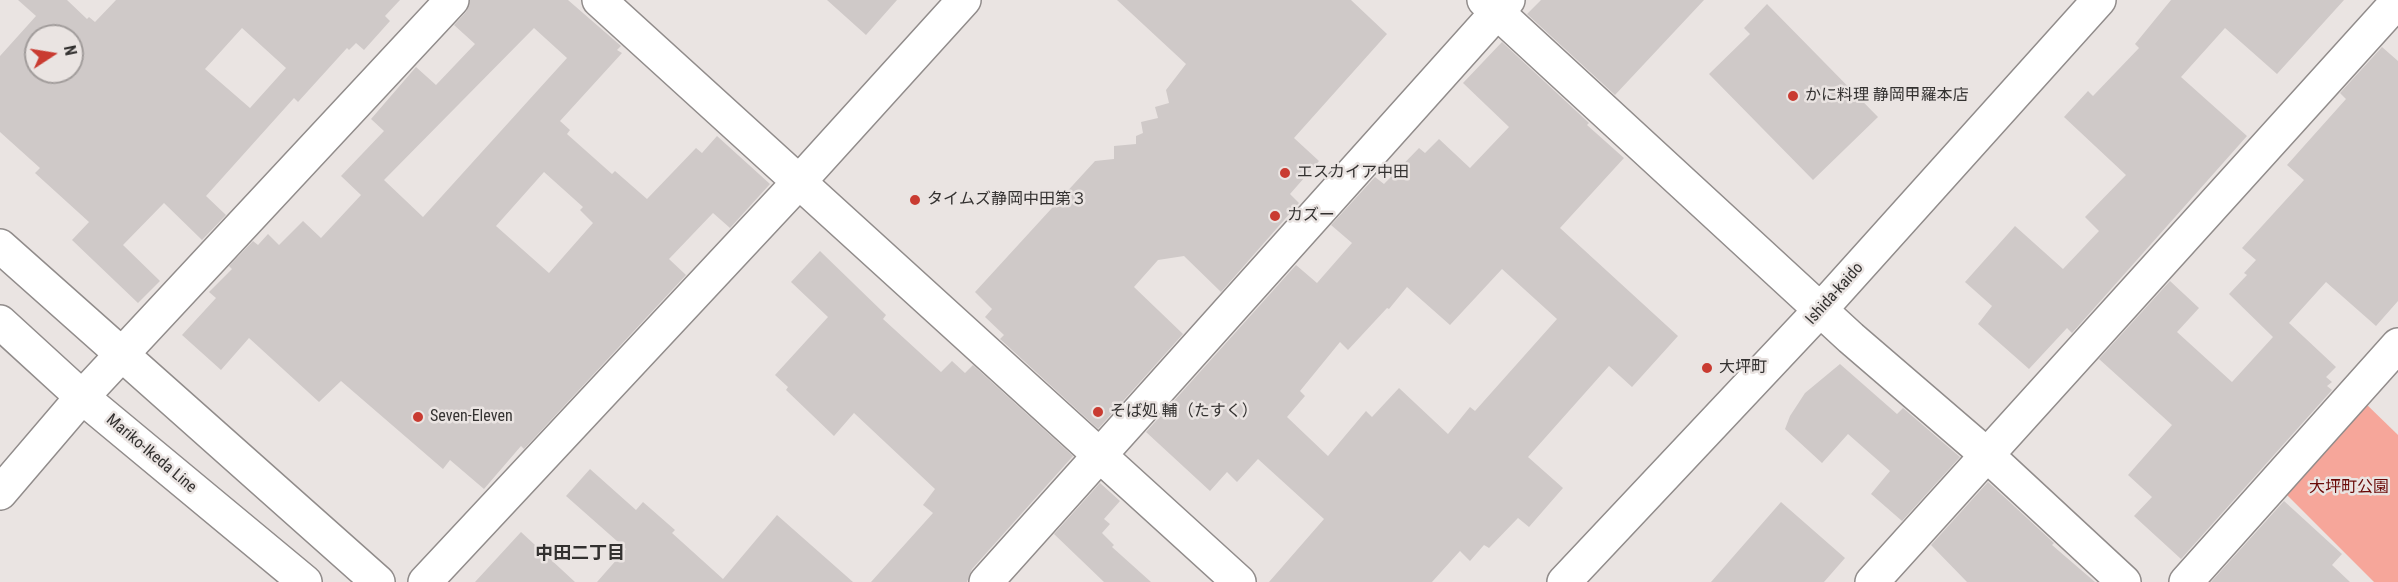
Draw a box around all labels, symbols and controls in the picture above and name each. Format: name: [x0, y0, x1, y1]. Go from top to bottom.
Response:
north arrow: [24, 24, 84, 84]
text: N: [60, 44, 80, 57]
place label: かに料理 静岡甲羅本店: [1805, 86, 1969, 106]
marker: かに料理 静岡甲羅本店: [1786, 89, 1800, 103]
place label: エスカイア中田: [1297, 163, 1409, 183]
marker: エスカイア中田: [1278, 166, 1292, 180]
place label: タイムズ静岡中田第３: [927, 190, 1087, 210]
marker: タイムズ静岡中田第３: [908, 193, 922, 207]
place label: カズー: [1287, 206, 1335, 226]
marker: カズー: [1268, 209, 1282, 223]
street label: Ishida-kaido: [1802, 259, 1868, 329]
place label: 大坪町: [1719, 358, 1767, 378]
marker: 大坪町: [1700, 361, 1714, 375]
place label: そば処 輔（たすく）: [1110, 402, 1258, 422]
marker: そば処 輔（たすく）: [1091, 405, 1105, 419]
place label: Seven-Eleven: [430, 407, 513, 427]
marker: Seven-Eleven: [411, 410, 425, 424]
street label: Mariko-Ikeda Line: [102, 411, 200, 497]
park label: 大坪町公園: [2309, 478, 2389, 498]
district label: 中田二丁目: [535, 543, 625, 565]

